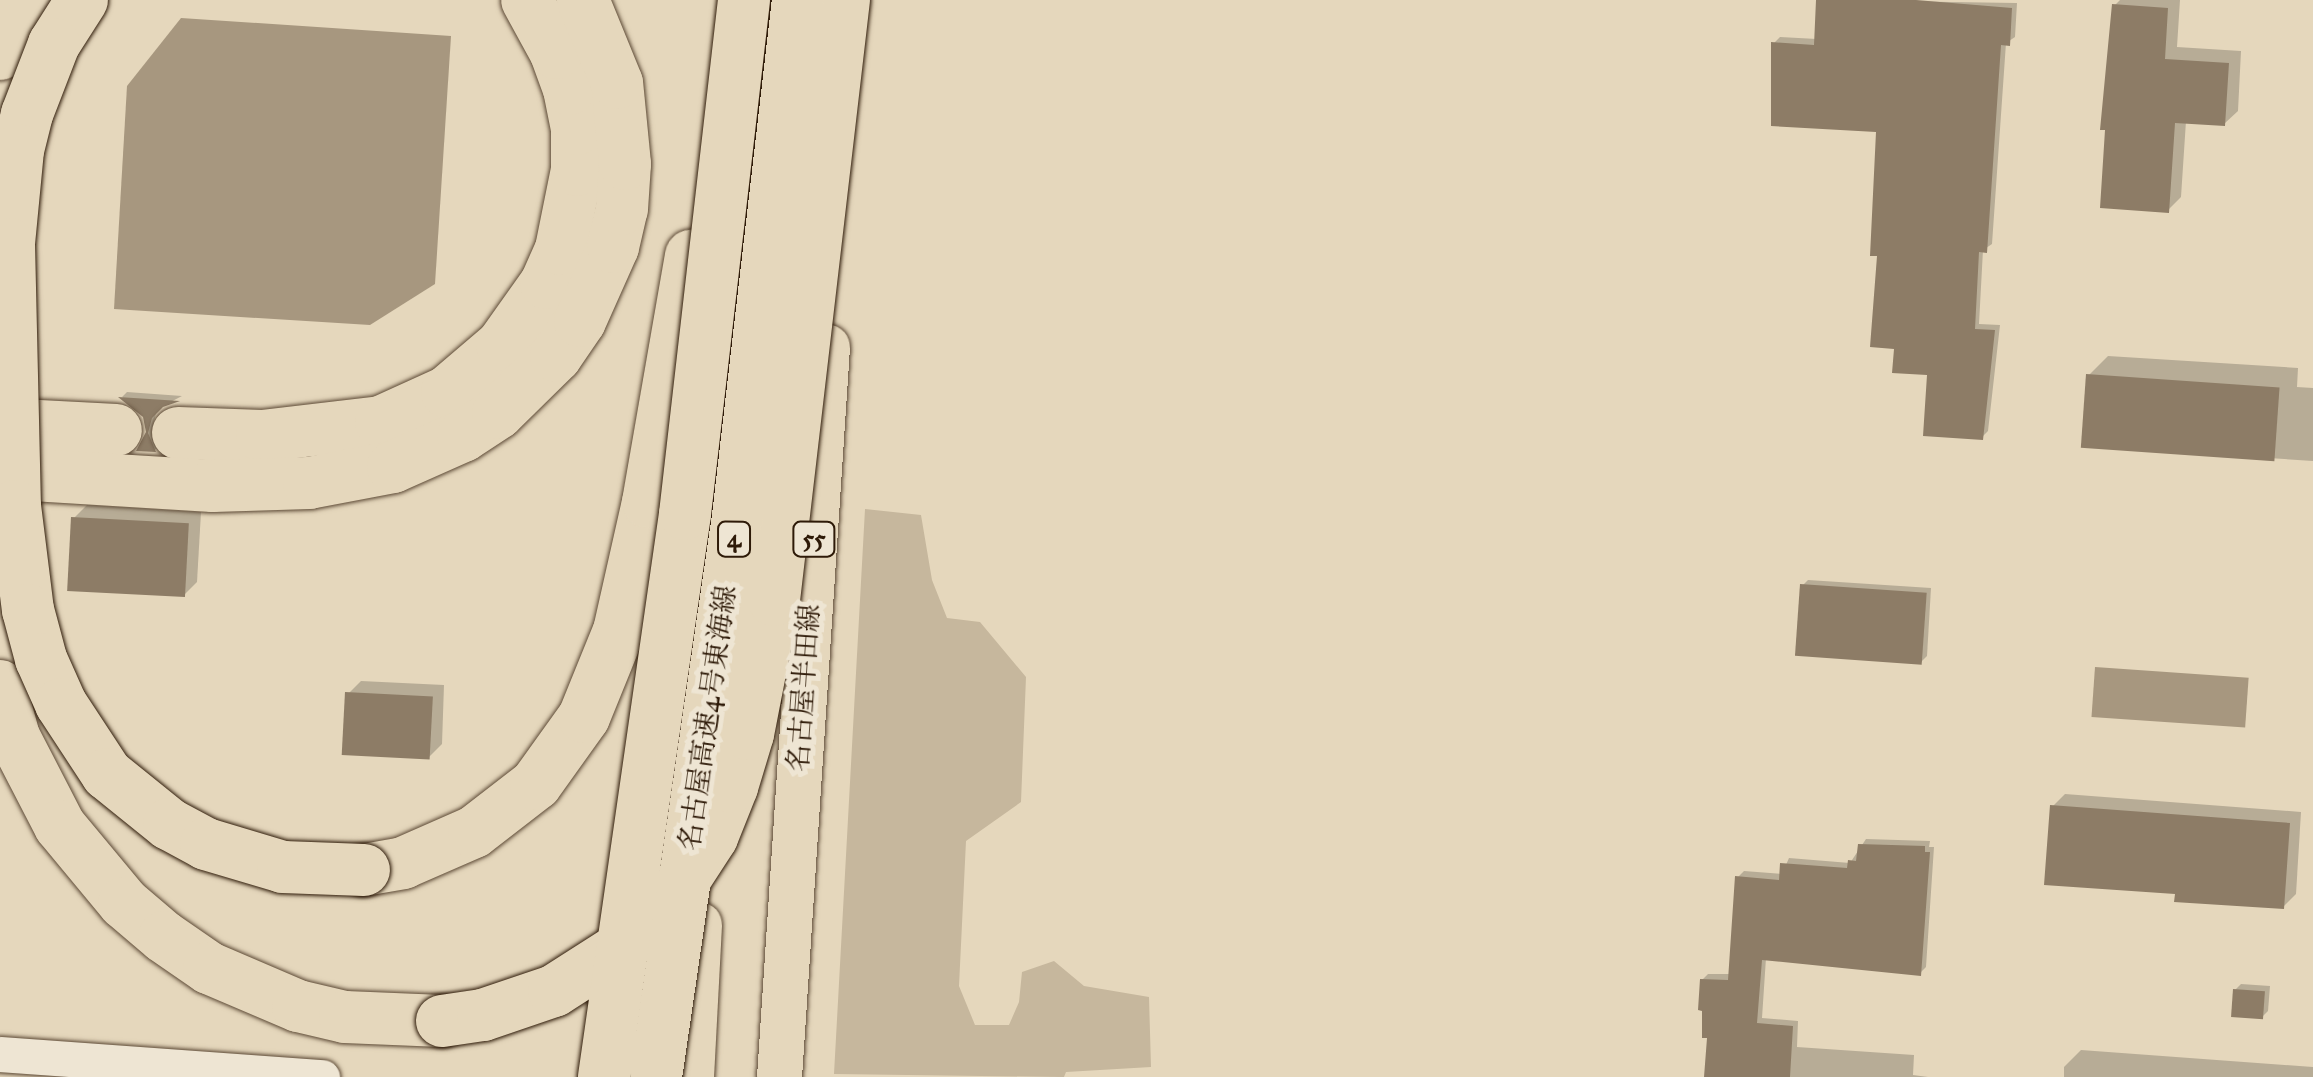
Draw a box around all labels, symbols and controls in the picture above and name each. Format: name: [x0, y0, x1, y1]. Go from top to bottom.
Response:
road number: 4: [716, 519, 752, 559]
road number: 55: [792, 519, 836, 559]
street label: 名古屋高速4号東海線: [673, 583, 743, 853]
street label: 名古屋半田線: [781, 603, 827, 773]

